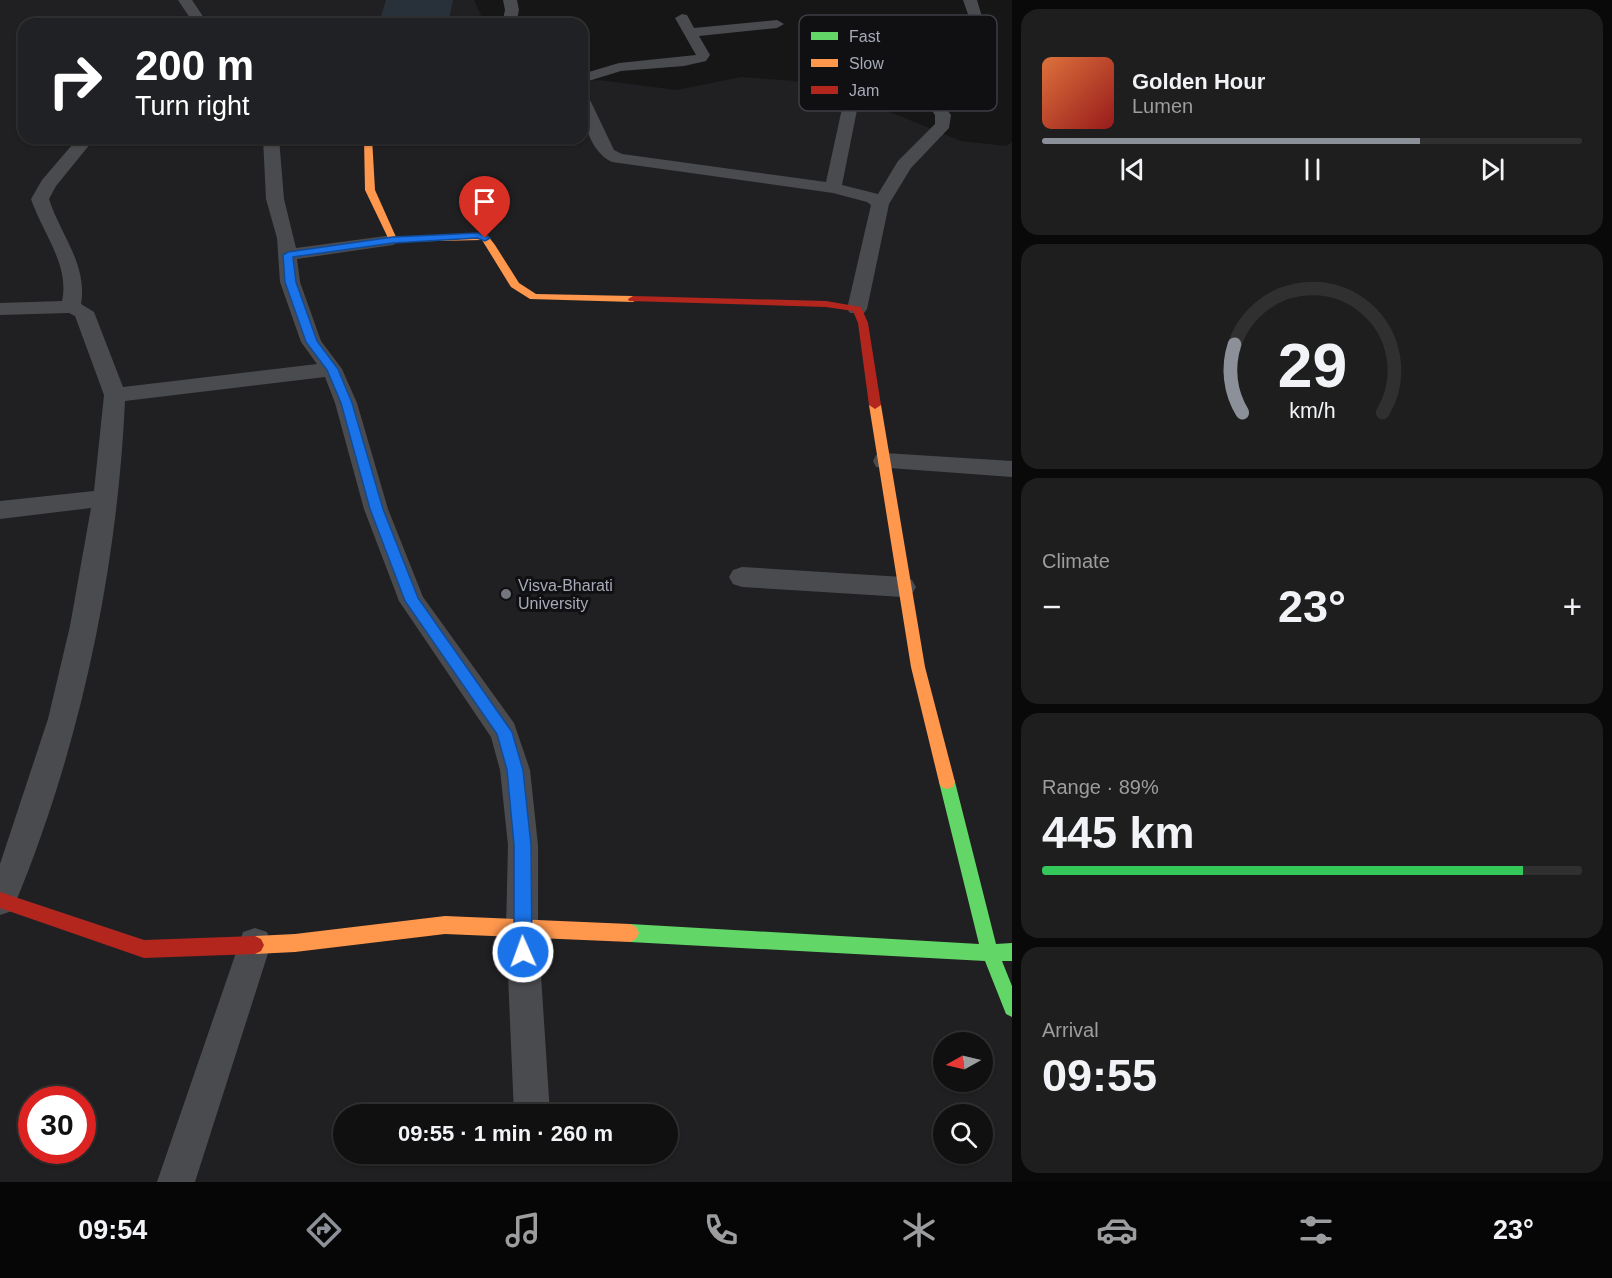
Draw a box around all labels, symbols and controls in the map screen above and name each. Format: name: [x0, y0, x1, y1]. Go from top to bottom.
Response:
legend: [799, 15, 997, 111]
text: Fast: [849, 28, 881, 45]
icon: right: [36, 42, 114, 120]
text: 200 m: [135, 42, 254, 89]
text: Slow: [849, 55, 884, 72]
text: Golden Hour: [1132, 69, 1265, 94]
text: Jam: [849, 82, 879, 99]
text: Turn right: [135, 91, 250, 121]
text: Lumen: [1132, 95, 1193, 117]
icon: previous: [1116, 153, 1149, 186]
icon: pause: [1296, 153, 1329, 186]
icon: next: [1476, 153, 1509, 186]
pin: [459, 176, 510, 238]
icon: arrive: [468, 185, 501, 218]
text: 29: [1277, 332, 1347, 401]
text: km/h: [1289, 400, 1335, 424]
text: Climate: [1042, 550, 1110, 572]
place label: Visva-Bharati University: [518, 577, 613, 612]
text: 23°: [1278, 581, 1346, 632]
marker: Visva-Bharati University: [499, 587, 513, 601]
text: −: [1042, 588, 1061, 625]
text: +: [1563, 588, 1582, 625]
text: Range · 89%: [1042, 776, 1159, 798]
text: 445 km: [1042, 807, 1195, 858]
position arrow: [491, 920, 555, 984]
text: Arrival: [1042, 1019, 1099, 1041]
north arrow: [933, 1032, 993, 1092]
map controls: [933, 1032, 993, 1164]
text: 09:55: [1042, 1050, 1157, 1101]
speed limit sign: 30: [18, 1086, 96, 1164]
button: search: [933, 1104, 993, 1164]
text: 09:55 · 1 min · 260 m: [398, 1121, 613, 1146]
icon: directions: [303, 1209, 345, 1251]
icon: music: [502, 1209, 544, 1251]
icon: phone: [700, 1209, 742, 1251]
icon: climate: [898, 1209, 940, 1251]
icon: car: [1096, 1209, 1138, 1251]
icon: filters: [1295, 1209, 1337, 1251]
text: 09:54: [78, 1215, 147, 1245]
text: 23°: [1493, 1215, 1534, 1245]

